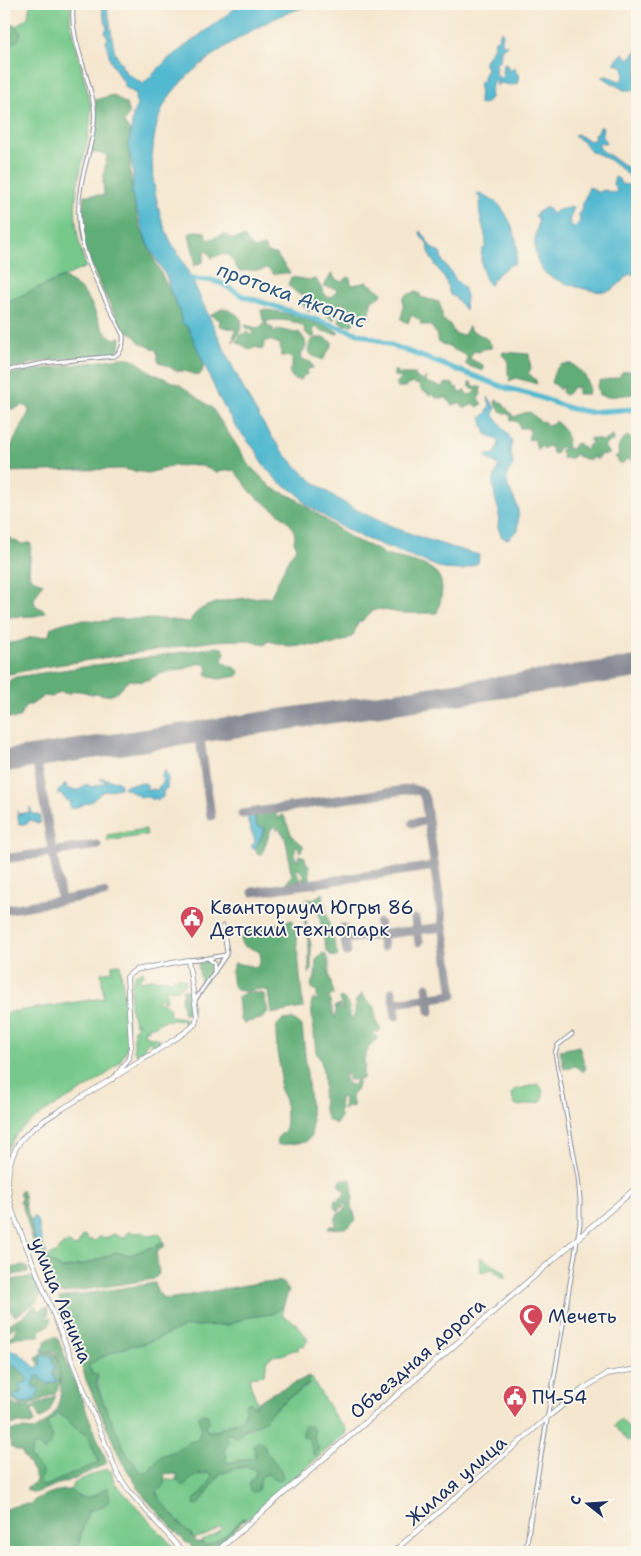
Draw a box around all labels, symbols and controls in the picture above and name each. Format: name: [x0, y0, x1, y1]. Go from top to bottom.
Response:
water label: протока Акопас: [214, 256, 370, 334]
place label: Кванториум Югры 86 Детский технопарк: [210, 895, 414, 942]
public building icon: Кванториум Югры 86 Детский технопарк: [179, 905, 205, 939]
street label: улица Ленина: [25, 1234, 98, 1367]
street label: Объездная дорога: [344, 1292, 491, 1424]
mosque icon: Мечеть: [518, 1303, 544, 1337]
place label: Мечеть: [548, 1304, 617, 1329]
public building icon: ПЧ-54: [502, 1384, 528, 1418]
place label: ПЧ-54: [532, 1385, 587, 1410]
street label: Жилая улица: [401, 1430, 512, 1531]
north arrow: [564, 1478, 614, 1528]
text: С: [566, 1493, 585, 1507]

